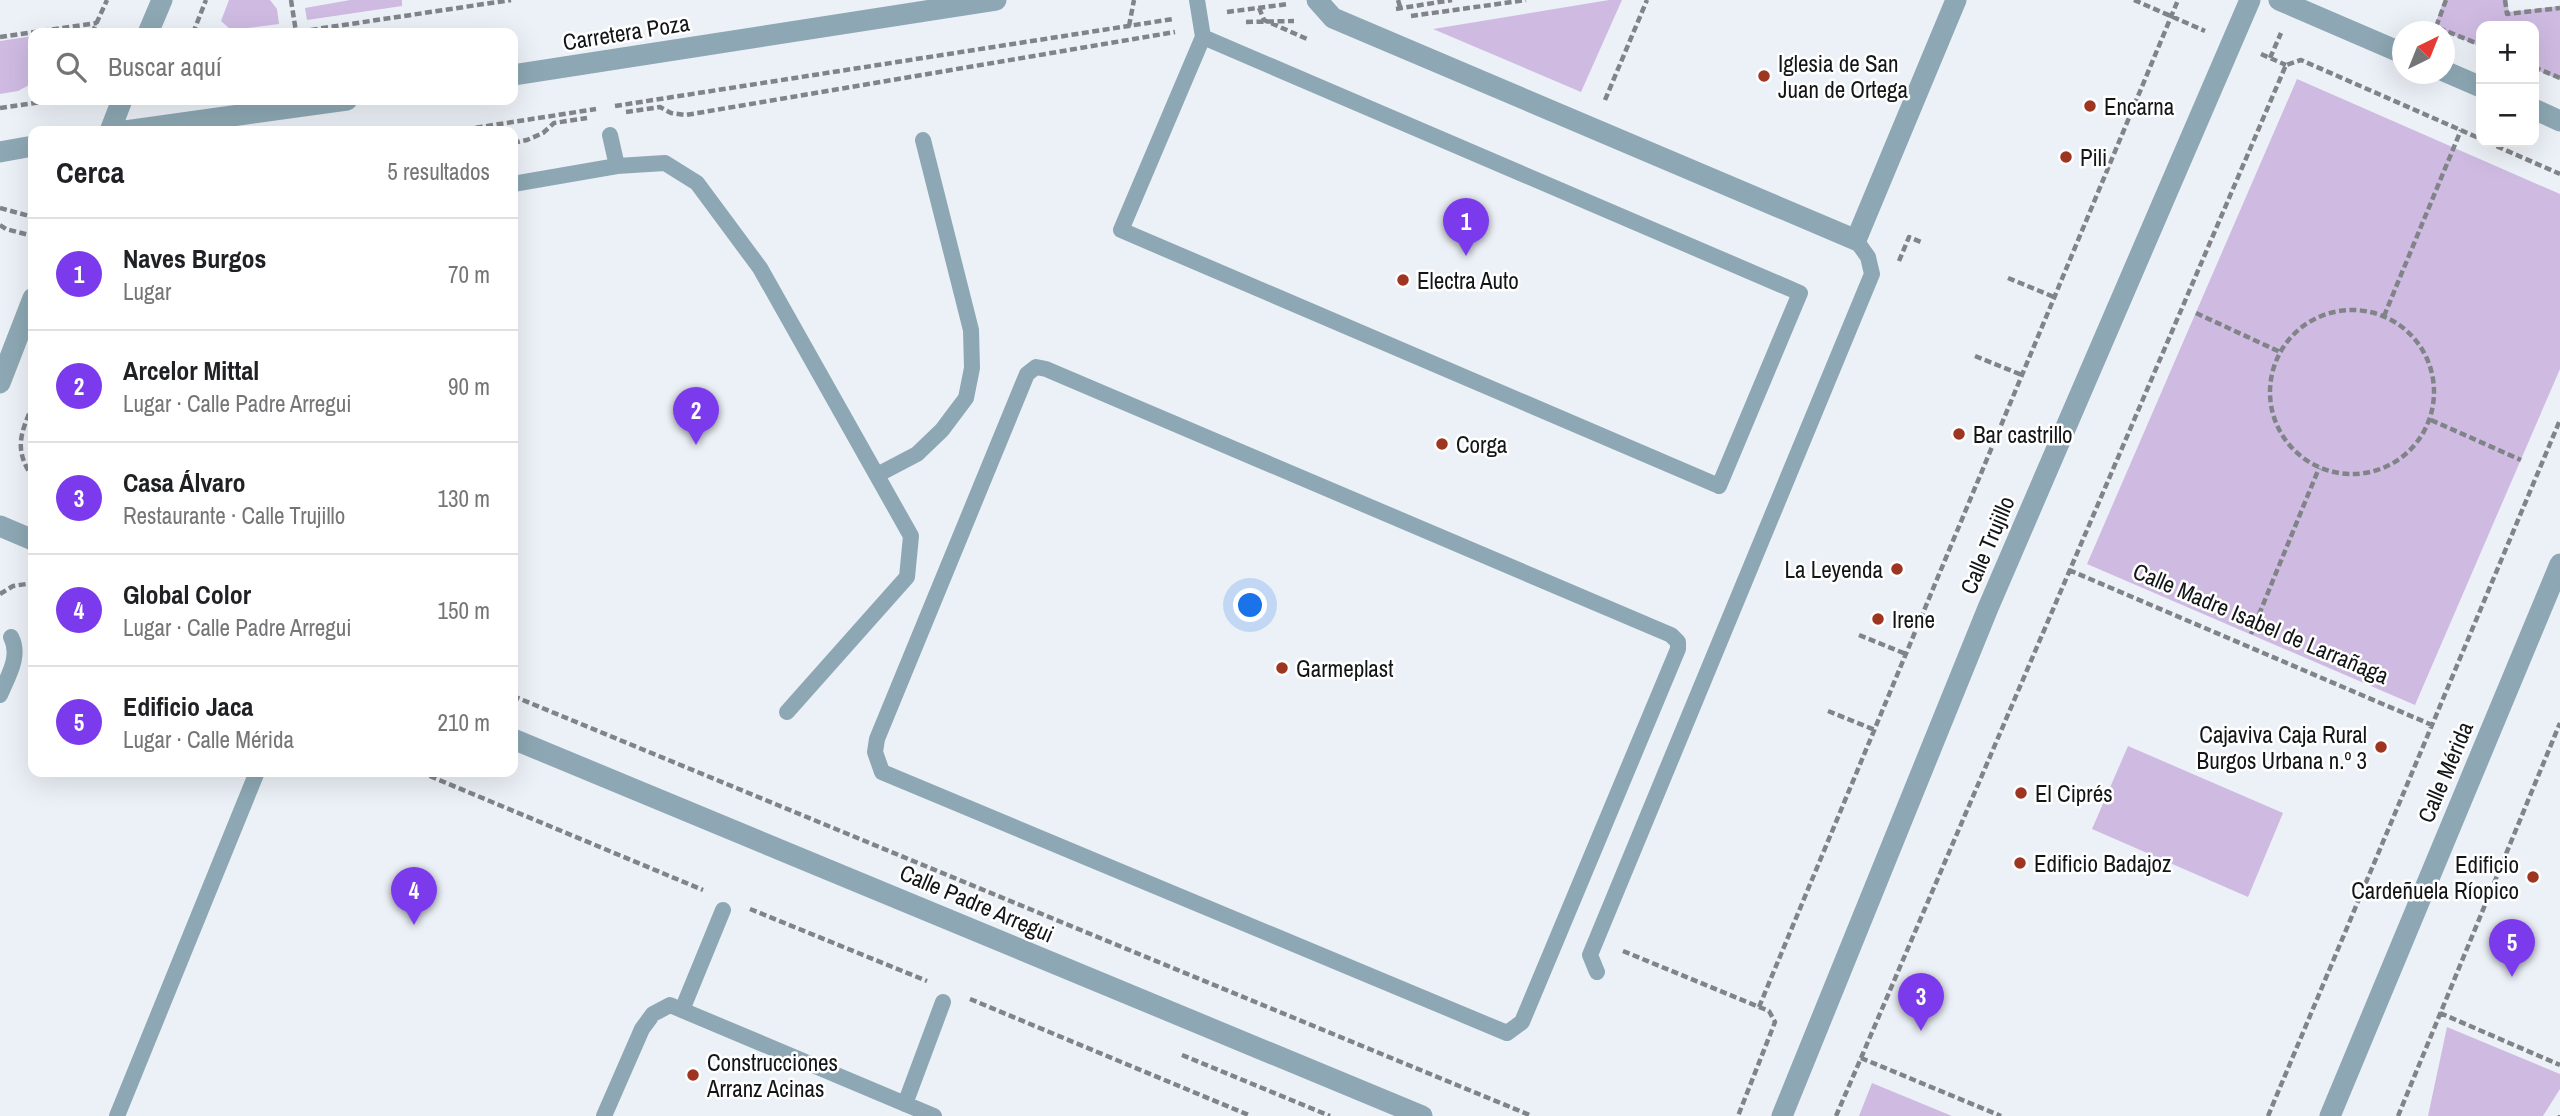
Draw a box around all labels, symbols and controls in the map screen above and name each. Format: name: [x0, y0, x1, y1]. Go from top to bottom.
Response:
street label: Carretera Poza: [560, 7, 692, 57]
north arrow: [2392, 21, 2455, 84]
map controls: [2476, 21, 2539, 147]
button: +: [2476, 21, 2539, 84]
search box: [28, 28, 518, 105]
icon: search: [52, 48, 90, 86]
place label: Iglesia de San Juan de Ortega: [1778, 48, 1909, 105]
text: Buscar aquí: [108, 49, 222, 84]
marker: Iglesia de San Juan de Ortega: [1756, 68, 1772, 84]
button: −: [2476, 84, 2539, 147]
place label: Encarna: [2104, 91, 2175, 122]
marker: Encarna: [2082, 98, 2098, 114]
place label: Pili: [2080, 142, 2107, 173]
marker: Pili: [2058, 149, 2074, 165]
text: Cerca: [56, 152, 124, 192]
text: 5 resultados: [387, 156, 490, 187]
pin: 1: [1443, 198, 1489, 256]
text: Naves Burgos: [123, 241, 266, 276]
text: 1: [74, 259, 84, 290]
text: 70 m: [448, 259, 490, 290]
place label: Electra Auto: [1417, 265, 1519, 296]
marker: Electra Auto: [1395, 272, 1411, 288]
text: Lugar: [123, 276, 171, 307]
text: Arcelor Mittal: [123, 353, 259, 388]
text: 2: [74, 371, 84, 402]
text: 90 m: [448, 371, 490, 402]
pin: 2: [673, 387, 719, 445]
text: Lugar · Calle Padre Arregui: [123, 388, 352, 419]
place label: Bar castrillo: [1973, 419, 2073, 450]
marker: Bar castrillo: [1951, 426, 1967, 442]
place label: Corga: [1456, 429, 1508, 460]
marker: Corga: [1434, 436, 1450, 452]
text: Casa Álvaro: [123, 465, 245, 500]
text: 3: [74, 483, 84, 514]
text: 130 m: [438, 483, 490, 514]
street label: Calle Trujillo: [1952, 491, 2022, 599]
text: Restaurante · Calle Trujillo: [123, 500, 345, 531]
place label: La Leyenda: [1784, 554, 1884, 585]
street label: Calle Madre Isabel de Larrañaga: [2129, 555, 2394, 691]
marker: La Leyenda: [1889, 561, 1905, 577]
text: Global Color: [123, 577, 251, 612]
your location: [1233, 588, 1267, 622]
text: 4: [74, 595, 84, 626]
text: 150 m: [438, 595, 490, 626]
place label: Irene: [1892, 604, 1935, 635]
marker: Irene: [1870, 611, 1886, 627]
text: Lugar · Calle Padre Arregui: [123, 612, 352, 643]
place label: Garmeplast: [1296, 653, 1393, 684]
marker: Garmeplast: [1274, 660, 1290, 676]
text: Edificio Jaca: [123, 689, 253, 724]
text: 5: [74, 707, 84, 738]
text: 210 m: [438, 707, 490, 738]
street label: Calle Mérida: [2410, 716, 2480, 827]
place label: Cajaviva Caja Rural Burgos Urbana n.º 3: [2197, 719, 2367, 776]
text: Lugar · Calle Mérida: [123, 724, 294, 755]
marker: Cajaviva Caja Rural Burgos Urbana n.º 3: [2373, 739, 2389, 755]
place label: El Ciprés: [2035, 778, 2113, 809]
marker: El Ciprés: [2013, 785, 2029, 801]
place label: Edificio Badajoz: [2034, 848, 2171, 879]
place label: Edificio Cardeñuela Ríopico: [2351, 849, 2519, 906]
marker: Edificio Badajoz: [2012, 855, 2028, 871]
street label: Calle Padre Arregui: [895, 857, 1059, 949]
pin: 4: [391, 867, 437, 925]
marker: Edificio Cardeñuela Ríopico: [2525, 869, 2541, 885]
pin: 5: [2489, 919, 2535, 977]
pin: 3: [1898, 973, 1944, 1031]
place label: Construcciones Arranz Acinas: [706, 1047, 838, 1104]
marker: Construcciones Arranz Acinas: [685, 1067, 701, 1083]

